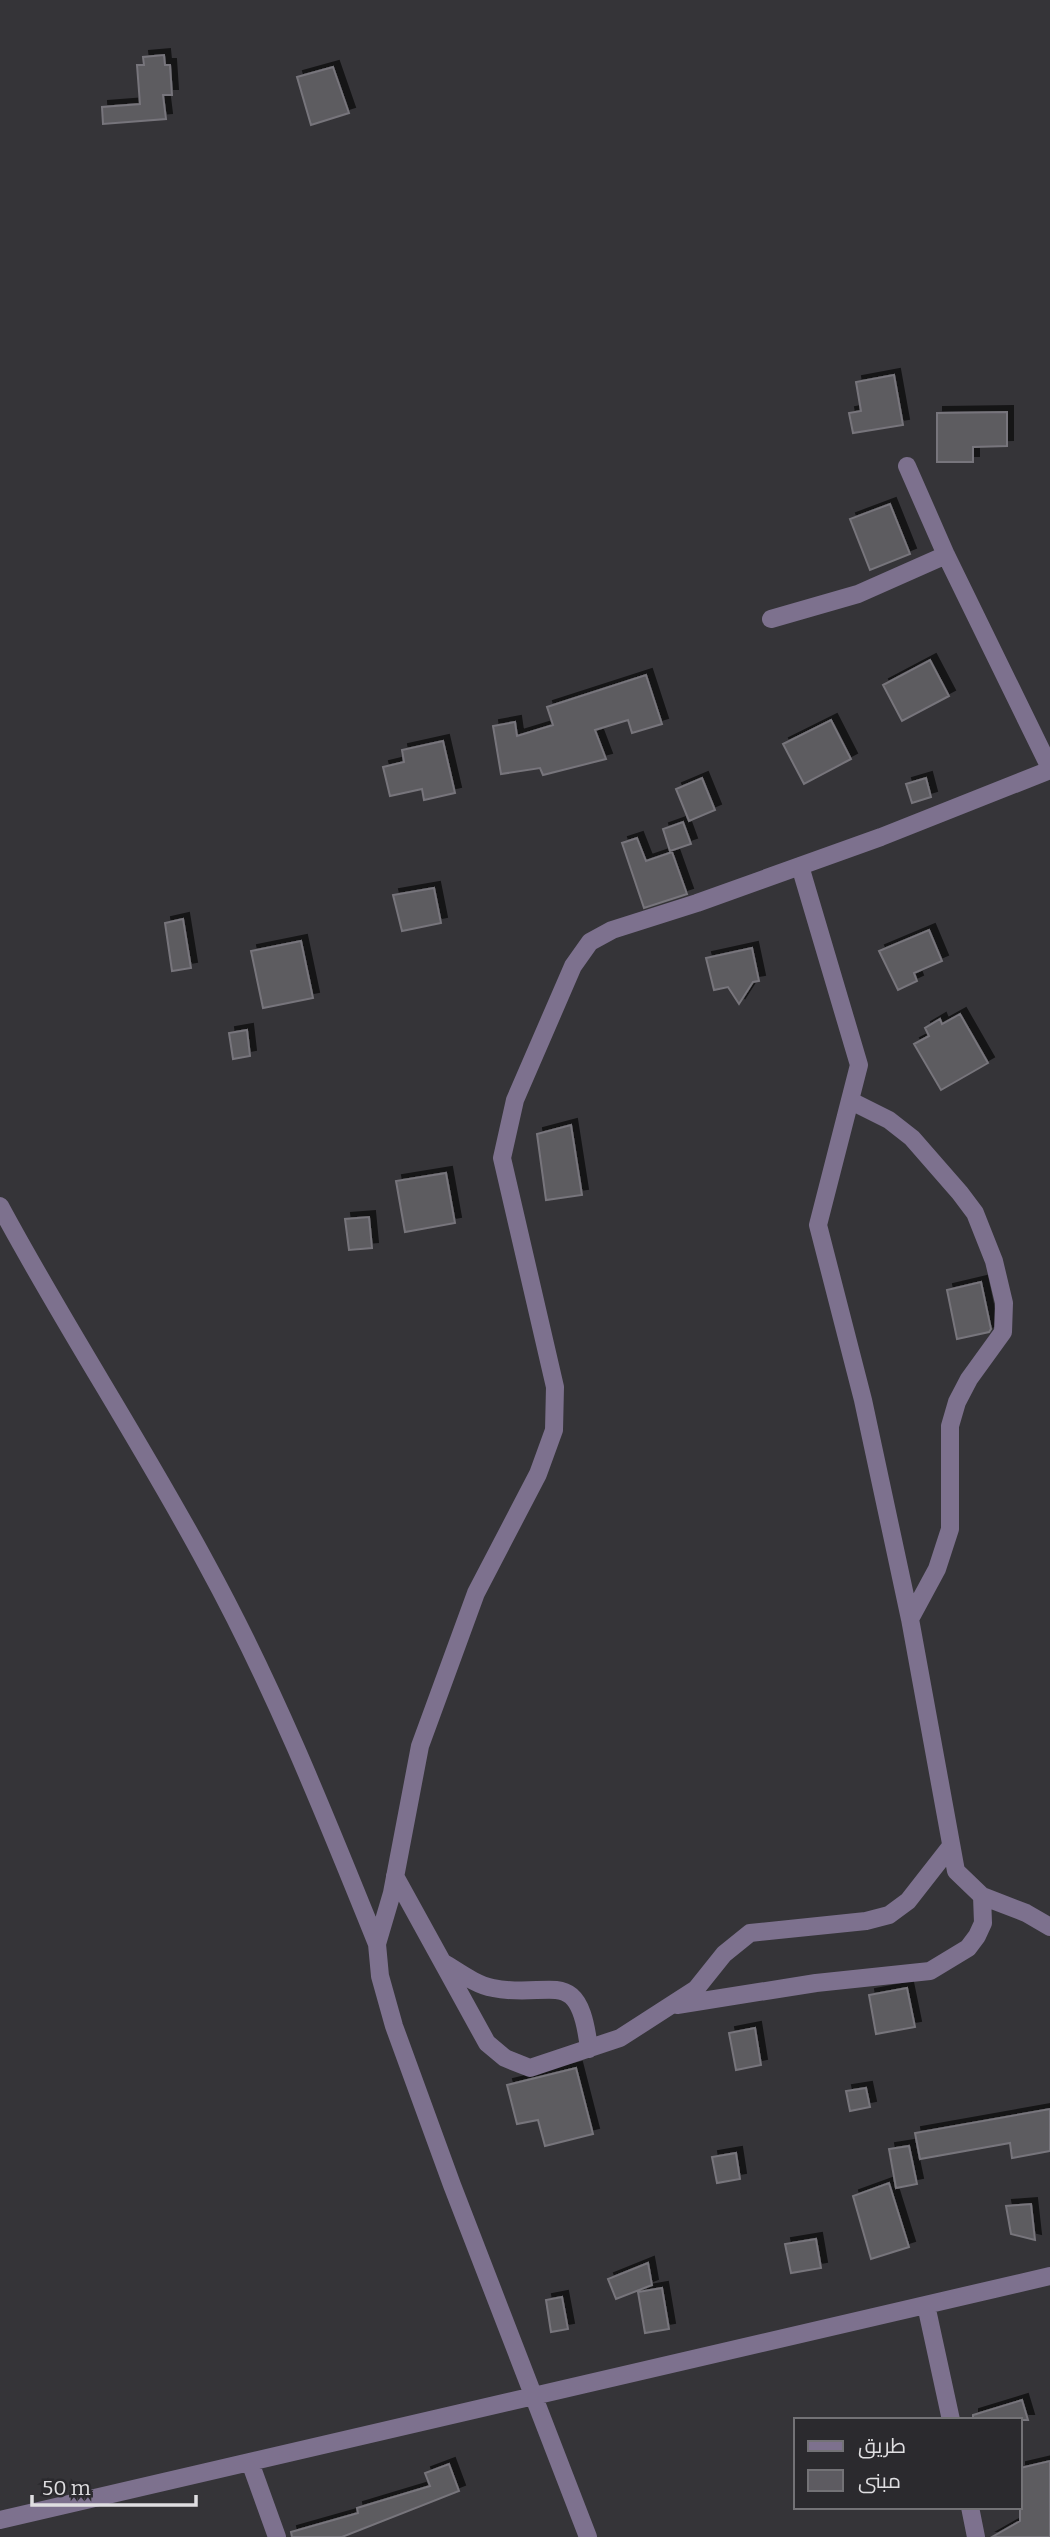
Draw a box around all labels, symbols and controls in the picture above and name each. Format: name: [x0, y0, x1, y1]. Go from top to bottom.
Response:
legend: [794, 2418, 1022, 2509]
text: طريق: [858, 2433, 906, 2459]
scale bar: [32, 2464, 196, 2508]
text: مبنى: [858, 2468, 901, 2494]
text: 50 m: [42, 2475, 91, 2501]

